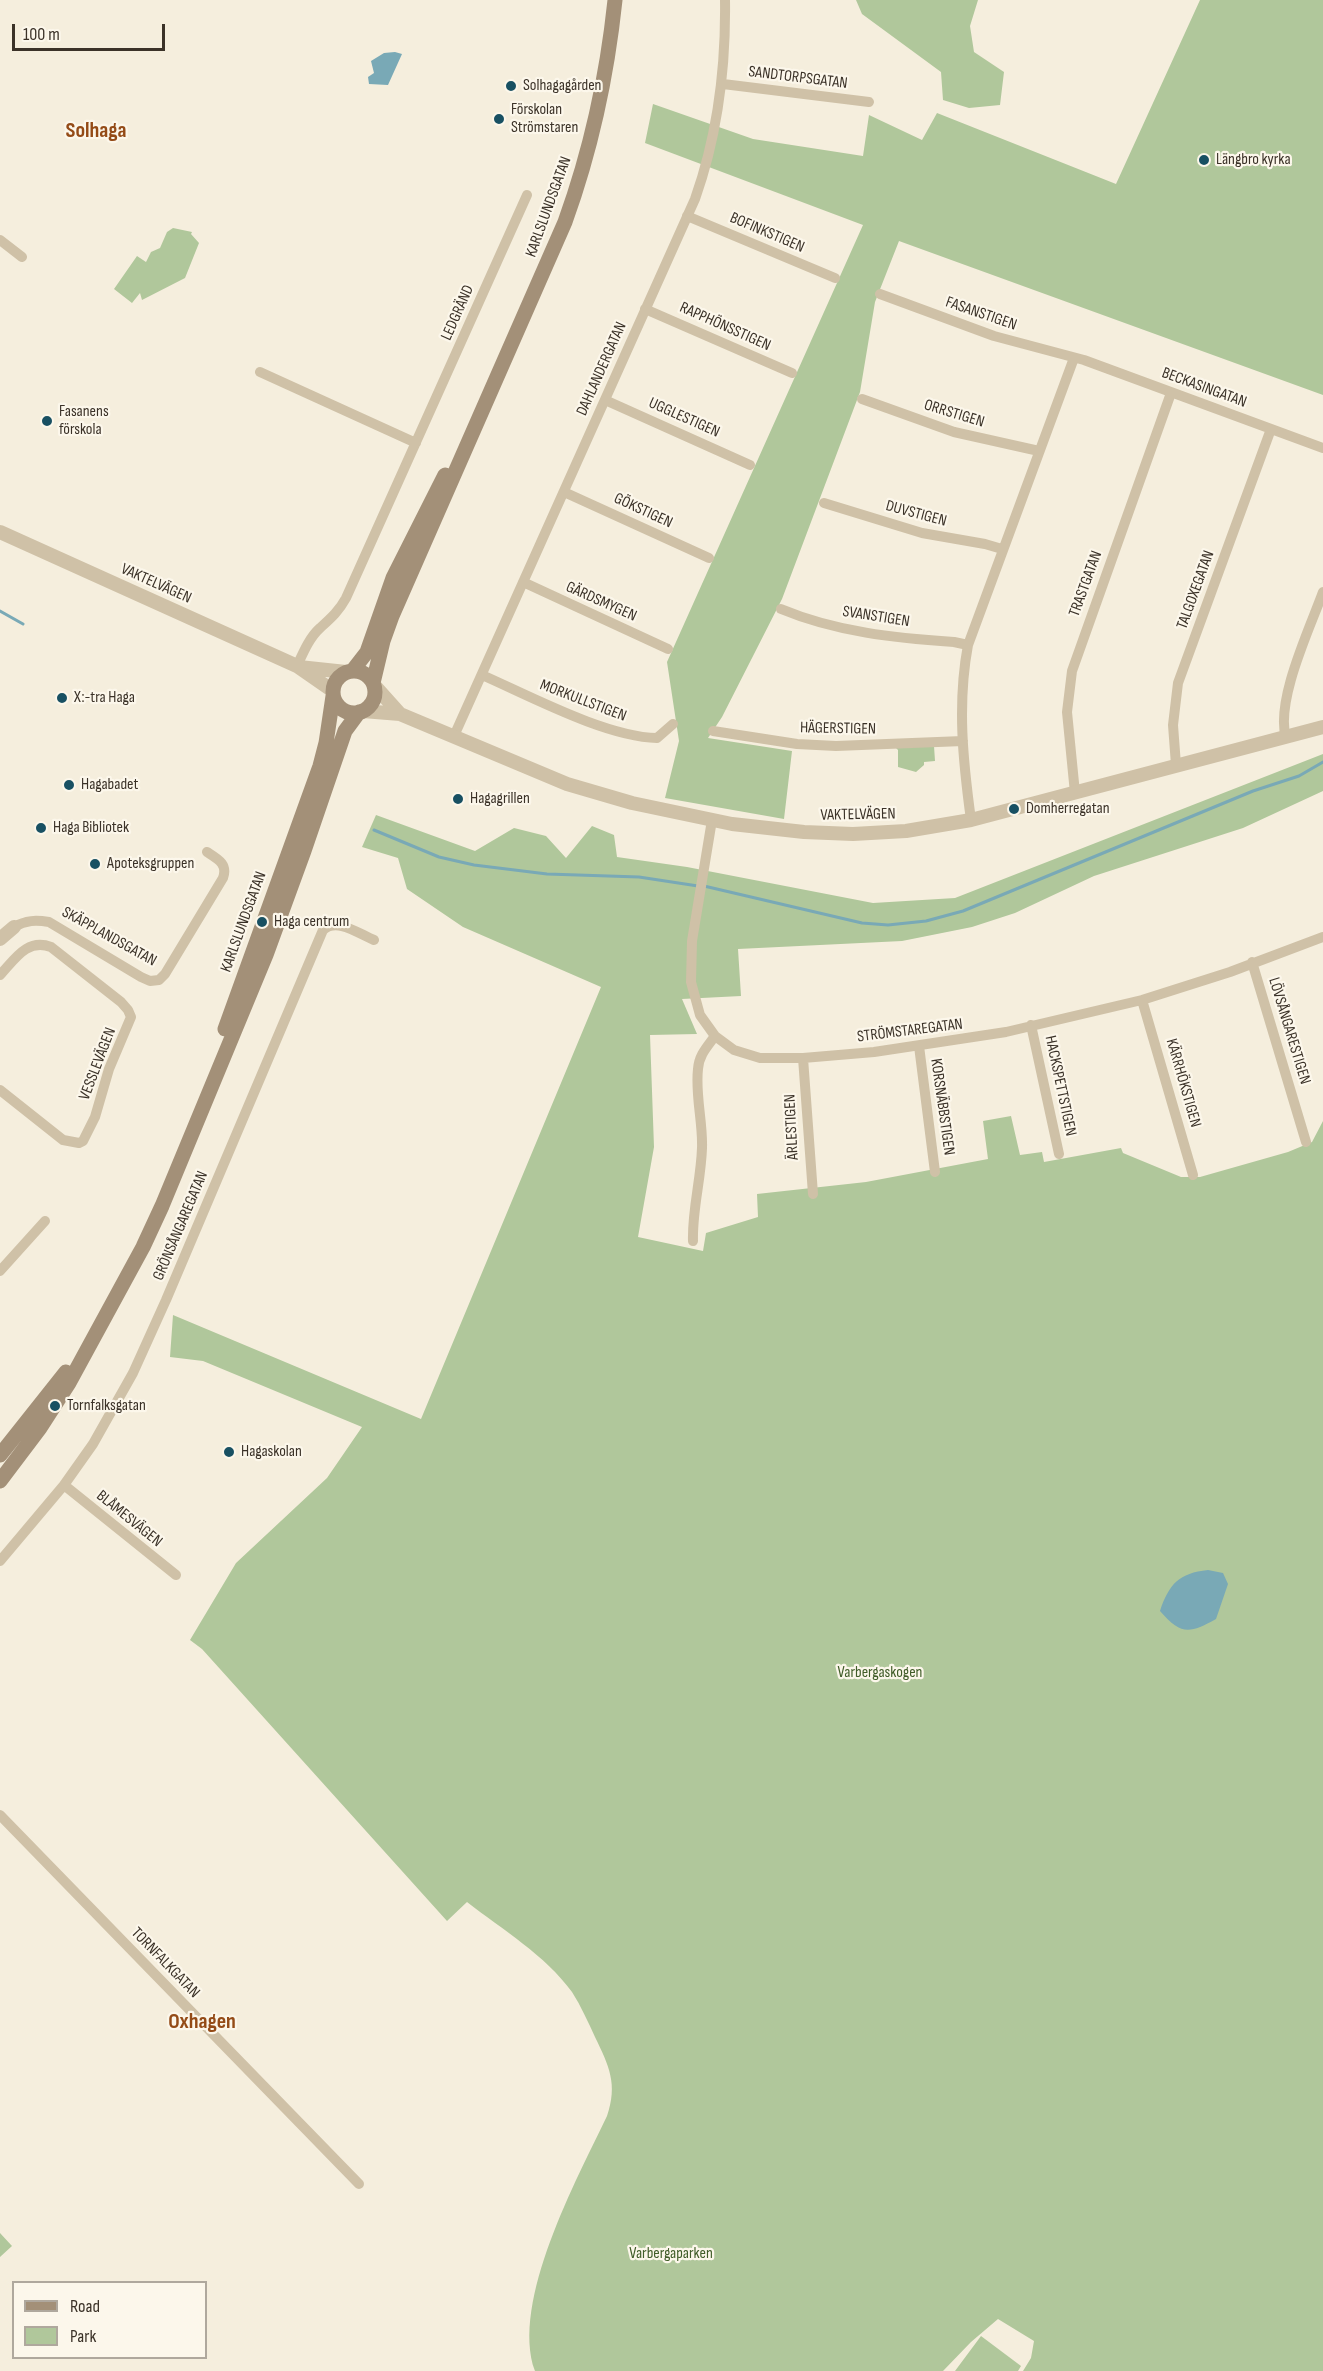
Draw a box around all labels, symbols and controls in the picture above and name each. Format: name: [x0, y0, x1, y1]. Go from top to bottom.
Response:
scale bar: [15, 12, 168, 50]
text: 100 m: [23, 24, 60, 45]
street label: SANDTORPSGATAN: [747, 62, 849, 94]
place label: Solhagagården: [523, 76, 601, 96]
marker: Solhagagården: [504, 79, 518, 93]
place label: Förskolan Strömstaren: [511, 100, 578, 138]
marker: Förskolan Strömstaren: [492, 112, 506, 126]
district label: Solhaga: [66, 118, 126, 144]
place label: Längbro kyrka: [1216, 150, 1291, 170]
marker: Längbro kyrka: [1197, 153, 1211, 167]
street label: KARLSLUNDSGATAN: [522, 154, 576, 260]
street label: BOFINKSTIGEN: [727, 209, 807, 257]
street label: LEDGRÄND: [437, 282, 479, 344]
street label: FASANSTIGEN: [943, 293, 1019, 335]
street label: RAPPHÖNSSTIGEN: [677, 298, 773, 356]
street label: DAHLANDERGATAN: [573, 319, 631, 419]
street label: BECKASINGATAN: [1159, 364, 1249, 412]
street label: UGGLESTIGEN: [646, 394, 722, 442]
street label: ORRSTIGEN: [922, 396, 986, 432]
place label: Fasanens förskola: [59, 402, 109, 440]
marker: Fasanens förskola: [40, 414, 54, 428]
street label: GÖKSTIGEN: [611, 489, 675, 533]
street label: DUVSTIGEN: [883, 497, 949, 531]
street label: TRASTGATAN: [1065, 548, 1107, 620]
street label: TALGOXEGATAN: [1173, 548, 1219, 632]
street label: VAKTELVÄGEN: [118, 560, 194, 608]
street label: GÄRDSMYGEN: [563, 578, 639, 626]
street label: SVANSTIGEN: [841, 602, 911, 632]
street label: MORKULLSTIGEN: [537, 676, 629, 726]
place label: X:-tra Haga: [74, 688, 135, 708]
marker: X:-tra Haga: [55, 691, 69, 705]
street label: HÄGERSTIGEN: [800, 719, 876, 739]
place label: Hagabadet: [81, 775, 138, 795]
marker: Hagabadet: [62, 778, 76, 792]
place label: Hagagrillen: [470, 789, 530, 809]
marker: Hagagrillen: [451, 792, 465, 806]
place label: Domherregatan: [1026, 799, 1110, 819]
marker: Domherregatan: [1007, 802, 1021, 816]
street label: VAKTELVÄGEN: [820, 805, 896, 825]
place label: Haga Bibliotek: [53, 818, 129, 838]
marker: Haga Bibliotek: [34, 821, 48, 835]
place label: Apoteksgruppen: [107, 854, 194, 874]
marker: Apoteksgruppen: [88, 857, 102, 871]
street label: KARLSLUNDSGATAN: [217, 869, 271, 975]
street label: SKÄPPLANDSGATAN: [58, 903, 160, 971]
place label: Haga centrum: [274, 912, 349, 932]
marker: Haga centrum: [255, 915, 269, 929]
street label: LÖVSÅNGARESTIGEN: [1264, 975, 1314, 1087]
street label: STRÖMSTAREGATAN: [856, 1015, 964, 1047]
street label: VESSLEVÄGEN: [75, 1025, 121, 1103]
street label: HACKSPETTSTIGEN: [1040, 1034, 1080, 1138]
street label: KÄRRHÖKSTIGEN: [1161, 1036, 1205, 1130]
street label: KORSNÄBBSTIGEN: [926, 1057, 958, 1157]
street label: ÄRLESTIGEN: [781, 1094, 803, 1160]
street label: GRÖNSÅNGAREGATAN: [149, 1168, 213, 1284]
place label: Tornfalksgatan: [67, 1396, 146, 1416]
marker: Tornfalksgatan: [48, 1399, 62, 1413]
place label: Hagaskolan: [241, 1442, 302, 1462]
marker: Hagaskolan: [222, 1445, 236, 1459]
street label: BLÅMESVÄGEN: [92, 1487, 166, 1551]
park label: Varbergaskogen: [838, 1663, 922, 1683]
street label: TORNFALKGATAN: [127, 1924, 203, 2002]
district label: Oxhagen: [168, 2009, 236, 2035]
park label: Varbergaparken: [629, 2244, 713, 2264]
legend: [12, 2281, 207, 2359]
text: Road: [70, 2296, 100, 2317]
text: Park: [70, 2326, 96, 2347]

